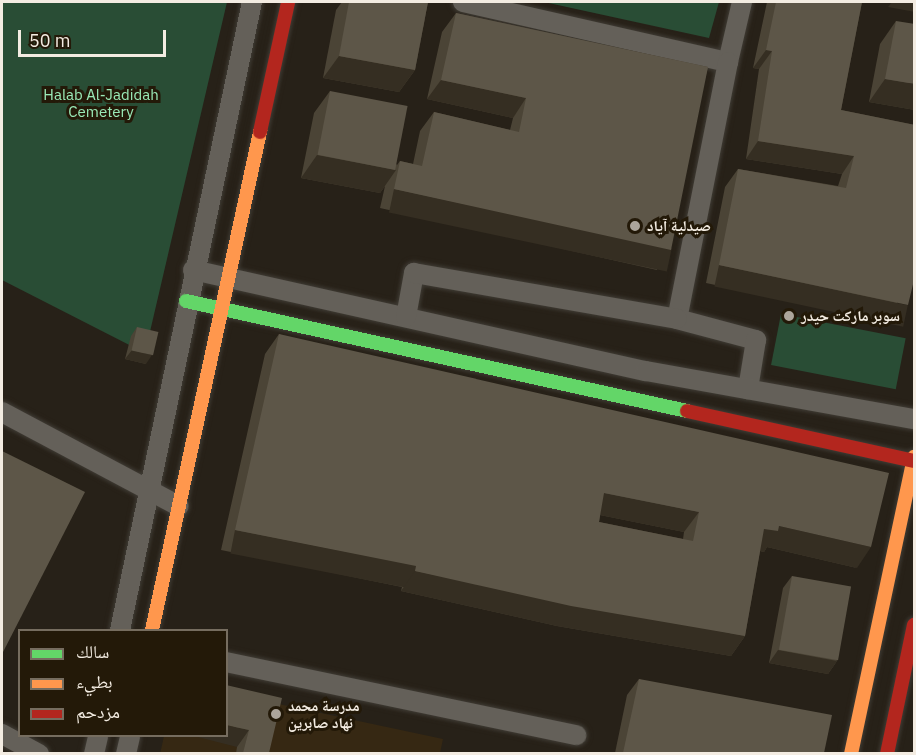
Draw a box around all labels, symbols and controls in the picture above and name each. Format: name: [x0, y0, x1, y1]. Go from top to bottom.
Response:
scale bar: [21, 18, 170, 56]
text: 50 m: [29, 29, 71, 52]
park label: Halab Al-Jadidah Cemetery: [43, 85, 159, 120]
place label: صيدلية آياد: [647, 217, 711, 235]
marker: صيدلية آياد: [628, 219, 642, 233]
place label: سوبر ماركت حيدر: [801, 307, 900, 325]
marker: سوبر ماركت حيدر: [782, 309, 796, 323]
legend: [18, 629, 228, 737]
text: سالك: [76, 640, 109, 663]
text: بطيء: [76, 670, 113, 693]
place label: مدرسة محمد نهاد صابرين: [288, 696, 359, 731]
text: مزدحم: [76, 700, 120, 723]
marker: مدرسة محمد نهاد صابرين: [269, 707, 283, 721]

